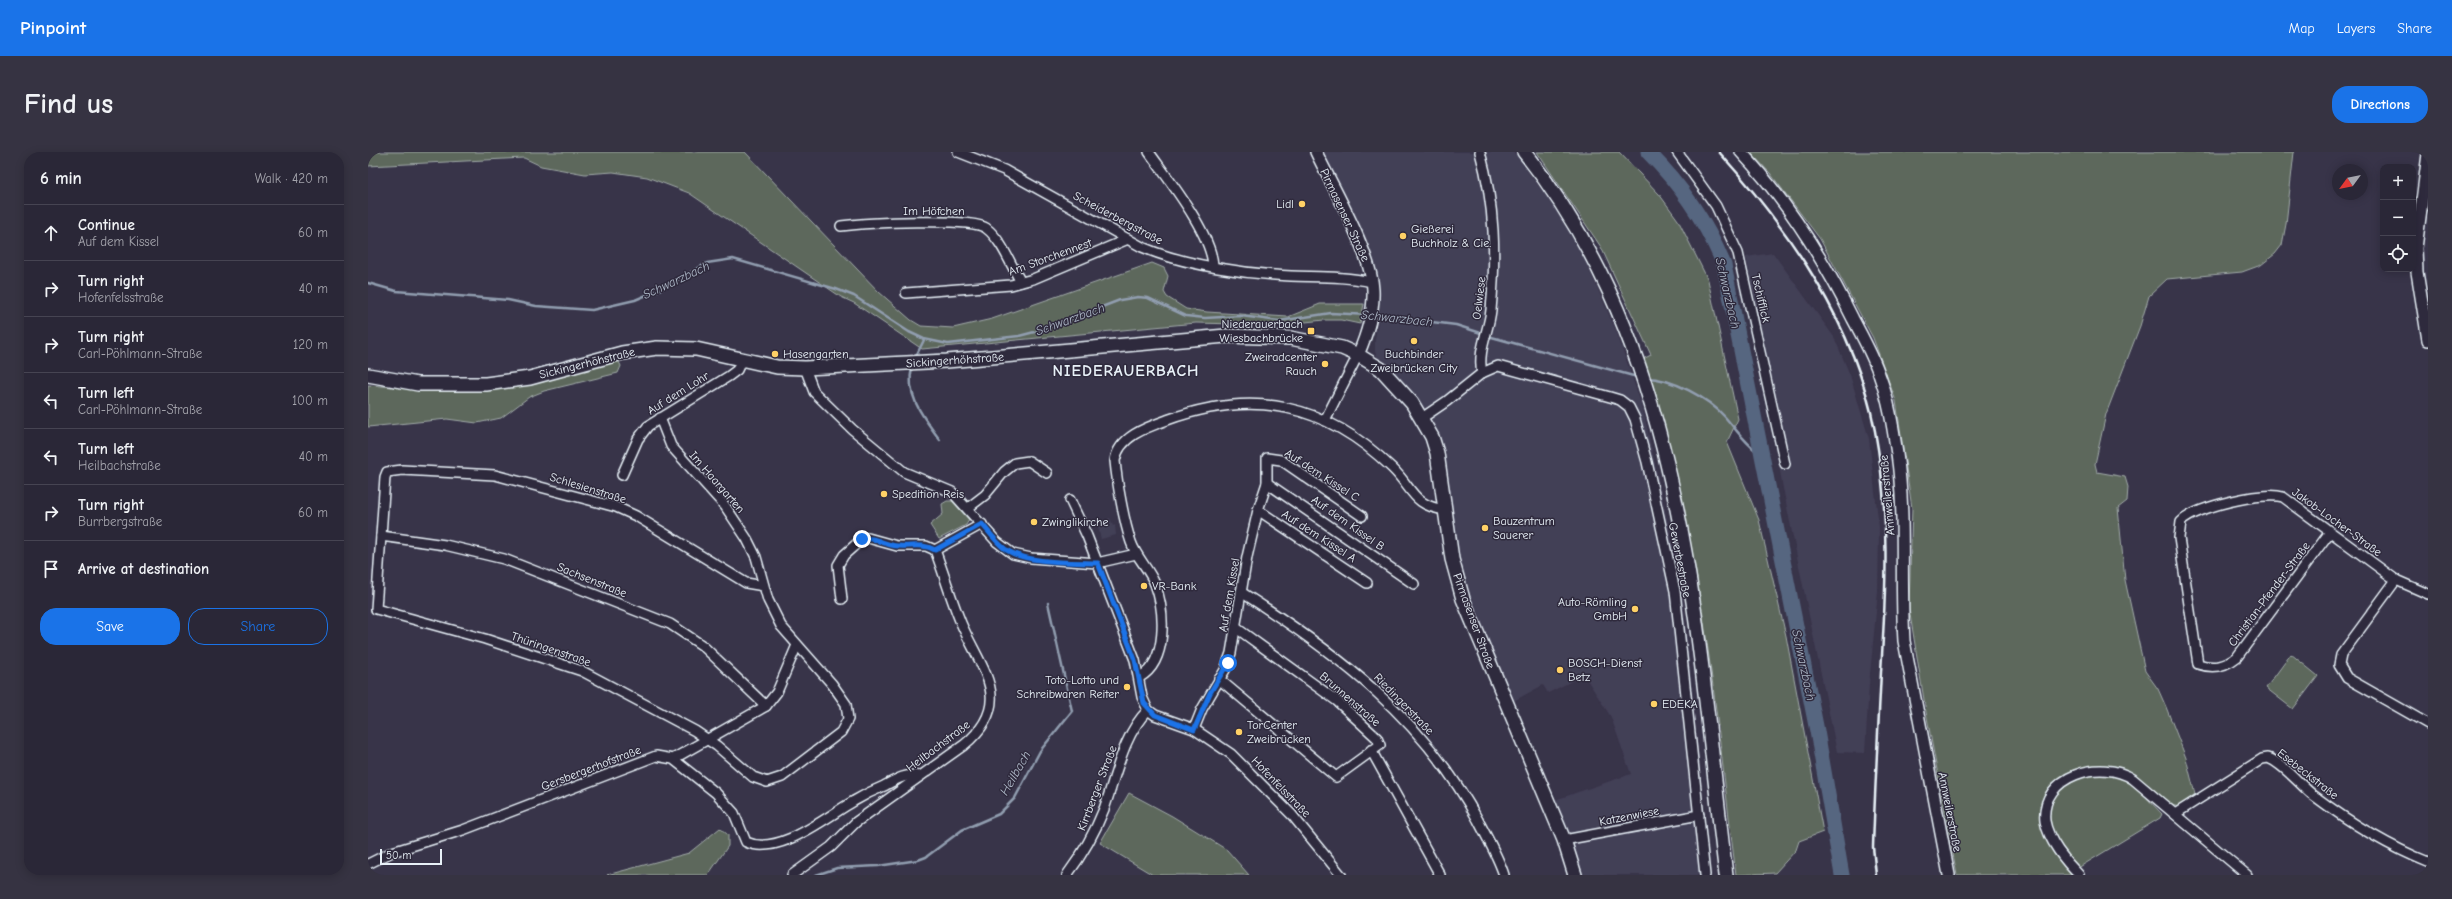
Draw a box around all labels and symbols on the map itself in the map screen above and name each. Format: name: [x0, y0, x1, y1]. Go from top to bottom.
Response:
north arrow: [2332, 164, 2368, 200]
street label: Pirmasenser Straße: [1317, 166, 1373, 264]
street label: Scheiderbergstraße: [1071, 188, 1165, 248]
place label: Lidl: [1276, 197, 1294, 211]
marker: Lidl: [1297, 199, 1307, 209]
street label: Im Höfchen: [903, 204, 965, 218]
place label: Gießerei Buchholz & Cie.: [1411, 222, 1491, 250]
marker: Gießerei Buchholz & Cie.: [1398, 231, 1408, 241]
street label: Am Storchennest: [1007, 235, 1094, 279]
water label: Schwarzbach: [1713, 256, 1743, 330]
water label: Schwarzbach: [640, 258, 712, 302]
street label: Tschifflick: [1749, 272, 1773, 324]
street label: Oelwiese: [1469, 276, 1489, 320]
water label: Schwarzbach: [1033, 300, 1107, 338]
water label: Schwarzbach: [1360, 307, 1434, 329]
place label: Niederauerbach Wiesbachbrücke: [1219, 317, 1303, 345]
marker: Niederauerbach Wiesbachbrücke: [1306, 326, 1316, 336]
marker: Buchbinder Zweibrücken City: [1409, 336, 1419, 346]
street label: Sickingerhöhstraße: [538, 344, 636, 382]
place label: Hasengarten: [783, 347, 849, 361]
place label: Buchbinder Zweibrücken City: [1371, 347, 1458, 375]
marker: Hasengarten: [770, 349, 780, 359]
street label: Sickingerhöhstraße: [906, 350, 1004, 370]
place label: Zweiradcenter Rauch: [1245, 350, 1317, 378]
marker: Zweiradcenter Rauch: [1320, 359, 1330, 369]
district label: NIEDERAUERBACH: [1053, 362, 1199, 380]
street label: Auf dem Lohr: [645, 368, 712, 418]
street label: Auf dem Kissel C: [1282, 446, 1362, 504]
street label: Im Haargarten: [686, 448, 748, 516]
street label: Annweilerstraße: [1877, 454, 1897, 536]
street label: Schlesienstraße: [548, 470, 628, 506]
street label: Jakob-Locher-Straße: [2289, 485, 2385, 559]
place label: Spedition Reis: [892, 487, 964, 501]
marker: Spedition Reis: [879, 489, 889, 499]
street label: Auf dem Kissel B: [1309, 493, 1387, 553]
street label: Auf dem Kissel A: [1279, 507, 1359, 565]
place label: Bauzentrum Sauerer: [1493, 514, 1555, 542]
place label: Zwinglikirche: [1042, 515, 1108, 529]
marker: Zwinglikirche: [1029, 517, 1039, 527]
street label: Gewerbestraße: [1666, 521, 1694, 599]
marker: Bauzentrum Sauerer: [1480, 523, 1490, 533]
route end: [853, 530, 871, 548]
street label: Christian-Pfender-Straße: [2225, 539, 2313, 649]
street label: Auf dem Kissel: [1216, 557, 1242, 633]
street label: Sachsenstraße: [555, 560, 629, 600]
street label: Pirmasenser Straße: [1450, 571, 1498, 671]
place label: VR-Bank: [1152, 579, 1197, 593]
marker: VR-Bank: [1139, 581, 1149, 591]
place label: Auto-Römling GmbH: [1558, 595, 1627, 623]
marker: Auto-Römling GmbH: [1630, 604, 1640, 614]
water label: Schwarzbach: [1789, 628, 1819, 702]
street label: Thüringenstraße: [509, 629, 593, 669]
route start: [1219, 654, 1237, 672]
place label: BOSCH-Dienst Betz: [1568, 656, 1643, 684]
marker: BOSCH-Dienst Betz: [1555, 665, 1565, 675]
street label: Brunnenstraße: [1317, 669, 1383, 729]
street label: Riedingerstraße: [1371, 670, 1437, 738]
place label: Toto-Lotto und Schreibwaren Reiter: [1017, 673, 1119, 701]
marker: Toto-Lotto und Schreibwaren Reiter: [1122, 682, 1132, 692]
place label: EDEKA: [1662, 697, 1698, 711]
marker: EDEKA: [1649, 699, 1659, 709]
street label: Heilbachstraße: [903, 717, 973, 775]
place label: TorCenter Zweibrücken: [1247, 718, 1311, 746]
marker: TorCenter Zweibrücken: [1234, 727, 1244, 737]
street label: Gersbergerhofstraße: [539, 742, 643, 794]
street label: Kirrberger Straße: [1074, 743, 1120, 833]
street label: Esebeckstraße: [2275, 746, 2341, 802]
water label: Heilbach: [996, 748, 1034, 798]
street label: Hofenfelsstraße: [1249, 754, 1313, 820]
street label: Annweilerstraße: [1935, 771, 1965, 853]
street label: Katzenwiese: [1598, 803, 1660, 829]
scale bar: [380, 847, 442, 866]

